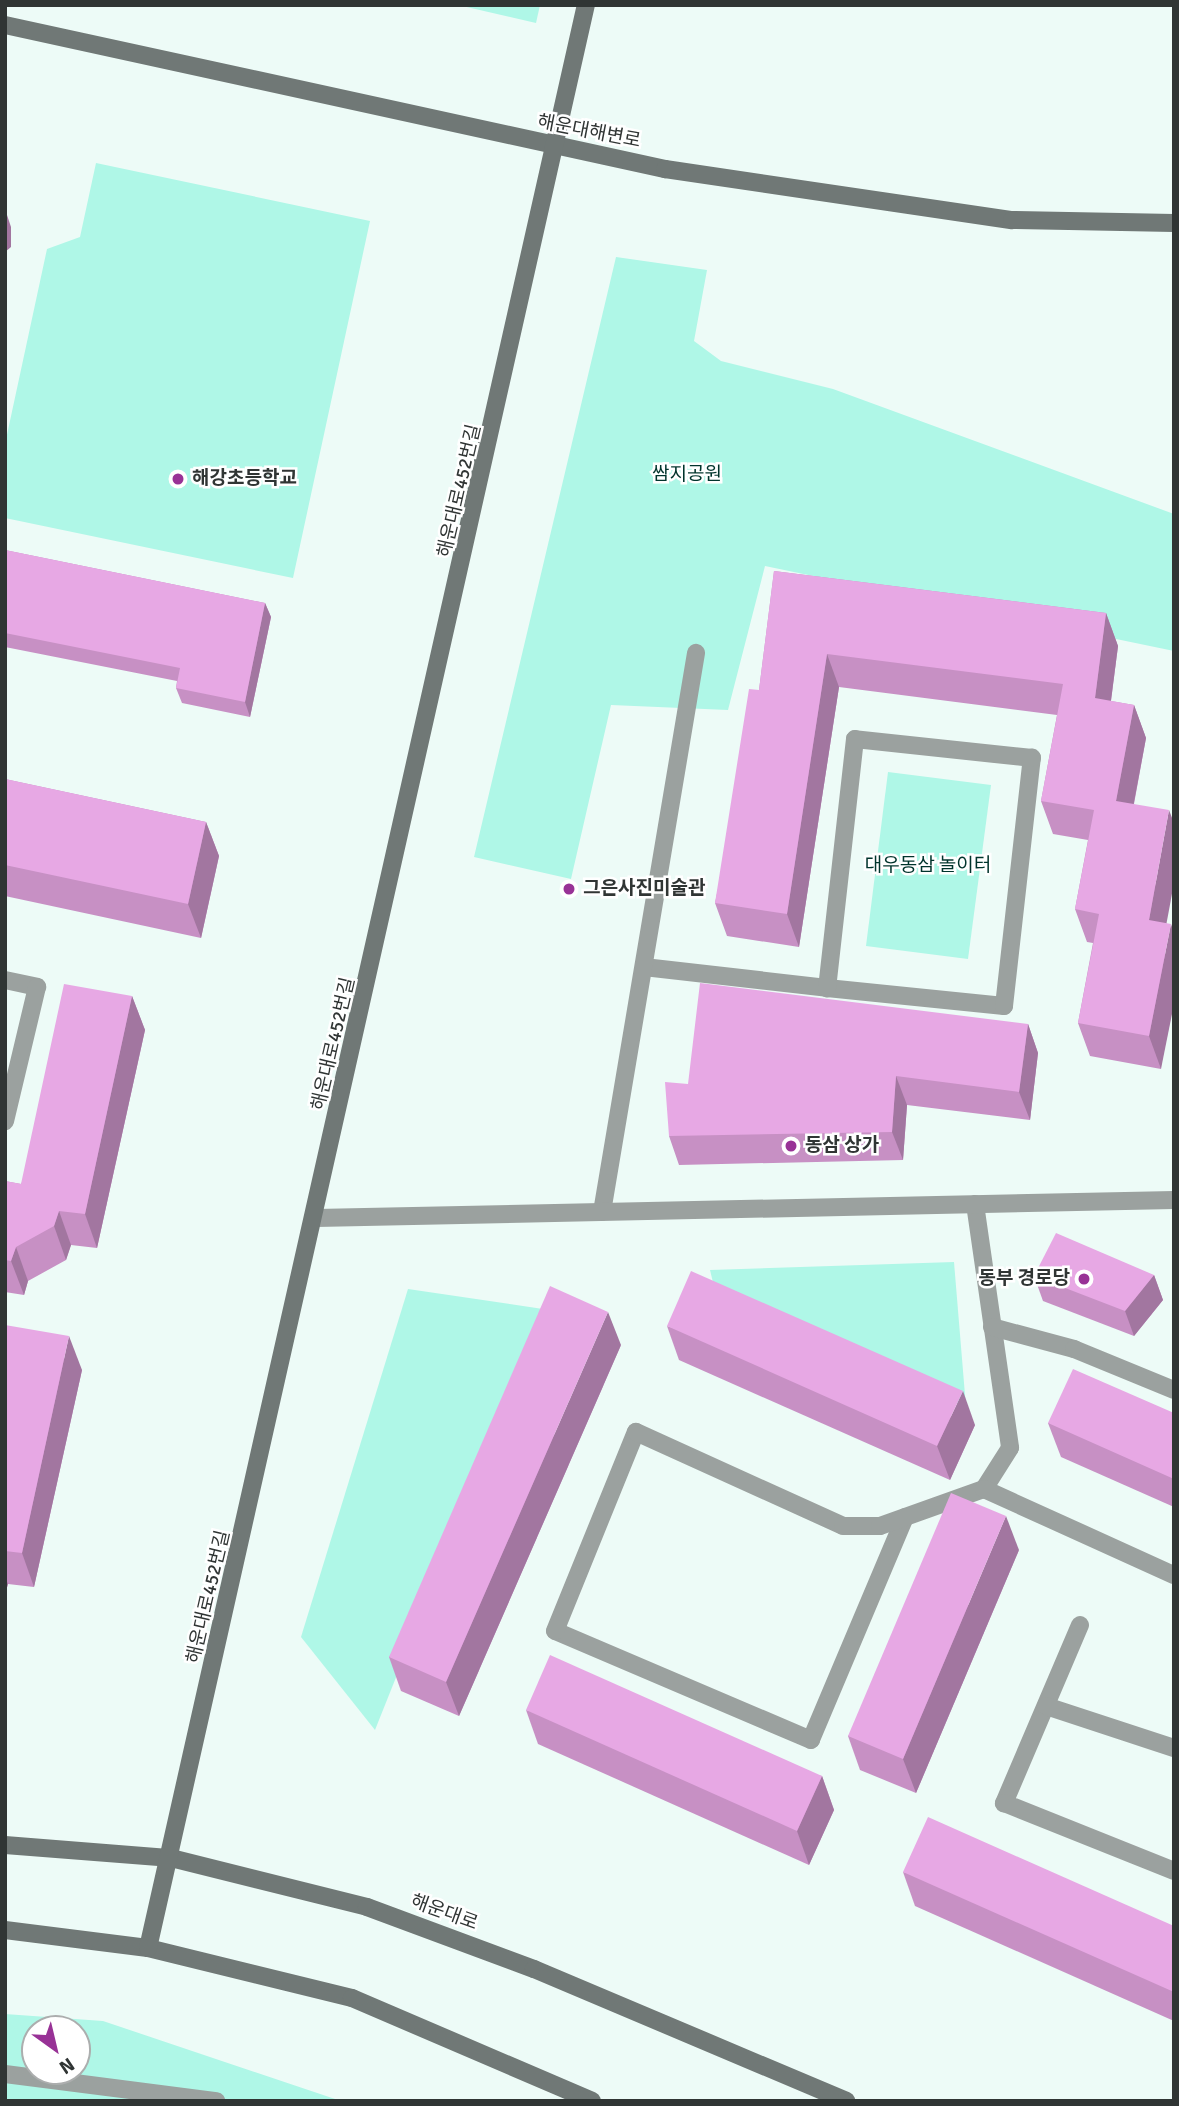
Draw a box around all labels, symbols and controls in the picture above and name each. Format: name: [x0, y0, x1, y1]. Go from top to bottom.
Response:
street label: 해운대해변로: [535, 111, 643, 153]
street label: 해운대로452번길: [434, 422, 486, 560]
park label: 쌈지공원: [652, 464, 722, 486]
place label: 해강초등학교: [192, 468, 297, 490]
marker: 해강초등학교: [170, 471, 186, 487]
park label: 대우동삼 놀이터: [865, 855, 991, 877]
place label: 그은사진미술관: [583, 878, 705, 900]
marker: 그은사진미술관: [561, 881, 577, 897]
street label: 해운대로452번길: [308, 975, 360, 1113]
place label: 동삼 상가: [805, 1135, 879, 1157]
marker: 동삼 상가: [783, 1138, 799, 1154]
place label: 동부 경로당: [978, 1268, 1070, 1290]
marker: 동부 경로당: [1076, 1271, 1092, 1287]
street label: 해운대로452번길: [183, 1528, 235, 1666]
street label: 해운대로: [407, 1890, 481, 1936]
north arrow: [21, 2015, 91, 2085]
text: N: [54, 2052, 79, 2079]

